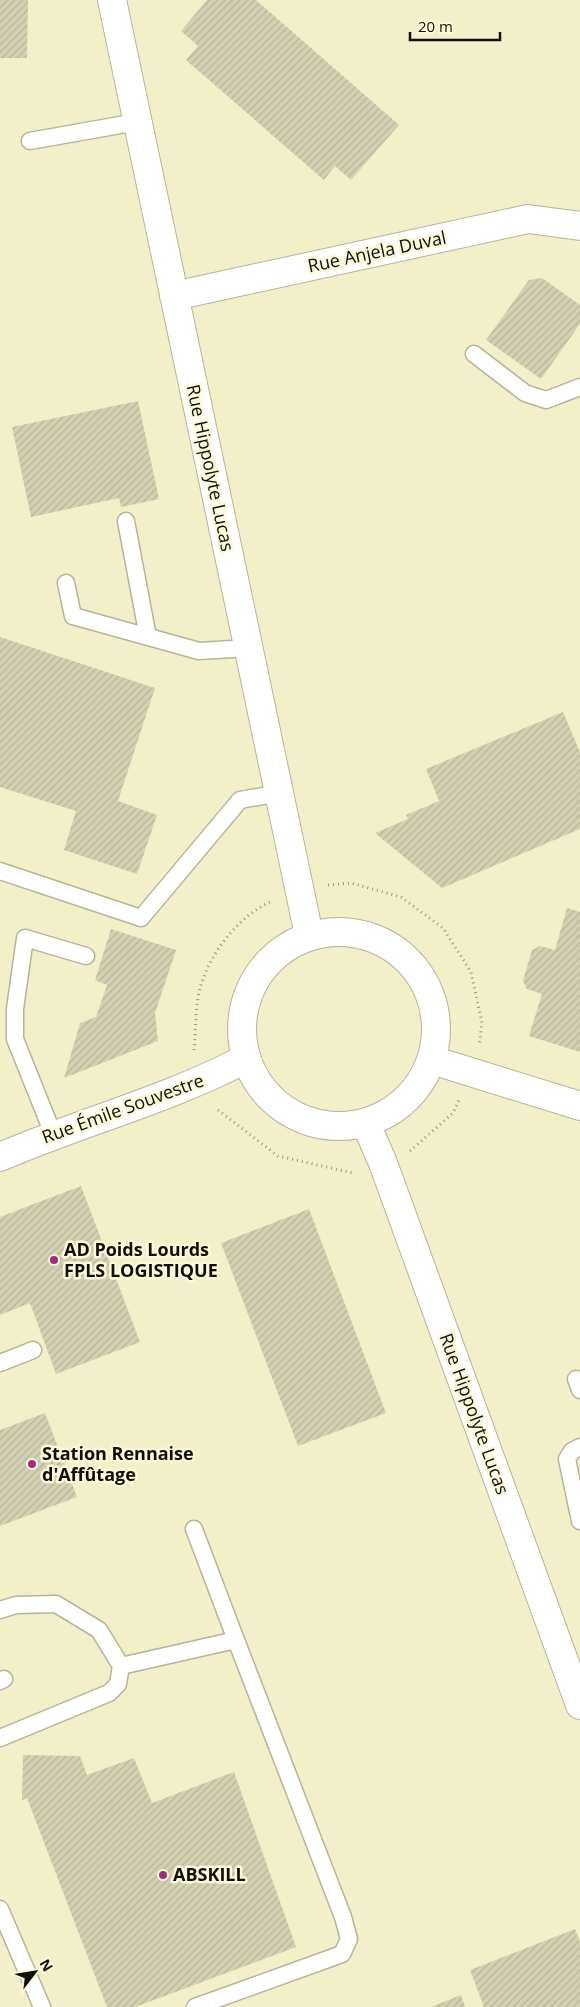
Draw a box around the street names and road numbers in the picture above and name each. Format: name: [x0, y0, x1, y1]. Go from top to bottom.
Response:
street label: Rue Anjela Duval: [305, 225, 448, 277]
street label: Rue Hippolyte Lucas: [182, 382, 240, 553]
street label: Rue Émile Souvestre: [38, 1068, 207, 1149]
street label: Rue Hippolyte Lucas: [435, 1330, 515, 1498]

